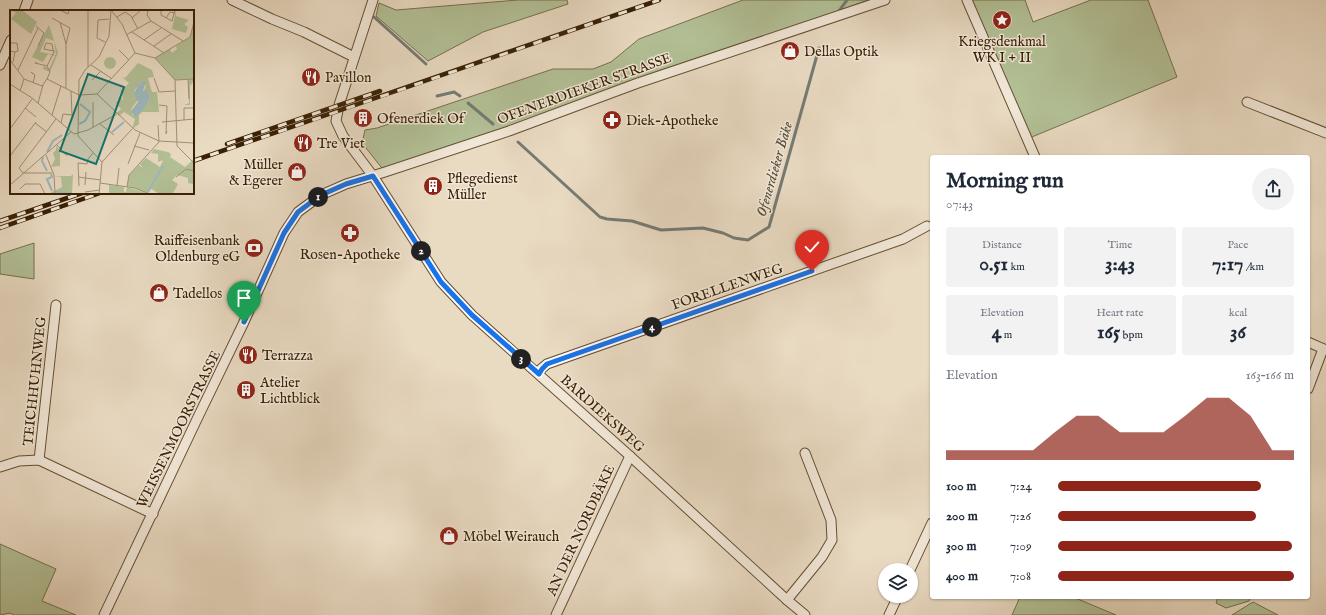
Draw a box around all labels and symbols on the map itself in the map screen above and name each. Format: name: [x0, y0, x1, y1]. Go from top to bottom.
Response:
place icon: Kriegsdenkmal WK I + II: [991, 9, 1013, 31]
inset map: [10, 10, 194, 194]
place label: Kriegsdenkmal WK I + II: [958, 33, 1046, 67]
shop icon: Dellas Optik: [779, 40, 801, 62]
place label: Dellas Optik: [804, 43, 879, 61]
street label: OFENERDIEKER STRASSE: [495, 49, 674, 129]
restaurant icon: Pavillon: [300, 66, 322, 88]
place label: Pavillon: [325, 69, 372, 87]
building icon: Ofenerdiek Of: [352, 107, 374, 129]
pharmacy icon: Diek-Apotheke: [601, 109, 623, 131]
place label: Ofenerdiek Of: [377, 110, 467, 128]
place label: Diek-Apotheke: [626, 112, 719, 130]
water label: Ofenerdieker Bäke: [752, 119, 797, 219]
restaurant icon: Tre Viet: [292, 132, 314, 154]
place label: Tre Viet: [317, 135, 365, 153]
place label: Müller & Egerer: [229, 156, 283, 190]
shop icon: Müller & Egerer: [286, 161, 308, 183]
place label: Pflegedienst Müller: [447, 170, 518, 204]
building icon: Pflegedienst Müller: [422, 175, 444, 197]
pin: 1: [308, 187, 328, 207]
pharmacy icon: Rosen-Apotheke: [339, 222, 361, 244]
pin: [795, 230, 829, 271]
place label: Raiffeisenbank Oldenburg eG: [154, 232, 241, 266]
bank icon: Raiffeisenbank Oldenburg eG: [243, 237, 265, 259]
pin: 2: [411, 241, 431, 261]
place label: Rosen-Apotheke: [300, 246, 401, 264]
street label: FORELLENWEG: [669, 259, 786, 314]
pin: [227, 281, 261, 322]
shop icon: Tadellos: [148, 282, 170, 304]
place label: Tadellos: [173, 285, 222, 303]
street label: TEICHHUHNWEG: [19, 315, 51, 447]
pin: 4: [642, 317, 662, 337]
restaurant icon: Terrazza: [237, 344, 259, 366]
street label: WEISSENMOORSTRASSE: [133, 347, 225, 511]
place label: Terrazza: [262, 347, 314, 365]
pin: 3: [511, 349, 531, 369]
street label: BARDIEKSWEG: [556, 371, 649, 457]
place label: Atelier Lichtblick: [259, 374, 321, 408]
building icon: Atelier Lichtblick: [235, 379, 257, 401]
street label: AN DER NORDBÄKE: [541, 461, 619, 600]
shop icon: Möbel Weirauch: [438, 525, 460, 547]
place label: Möbel Weirauch: [463, 528, 560, 546]

